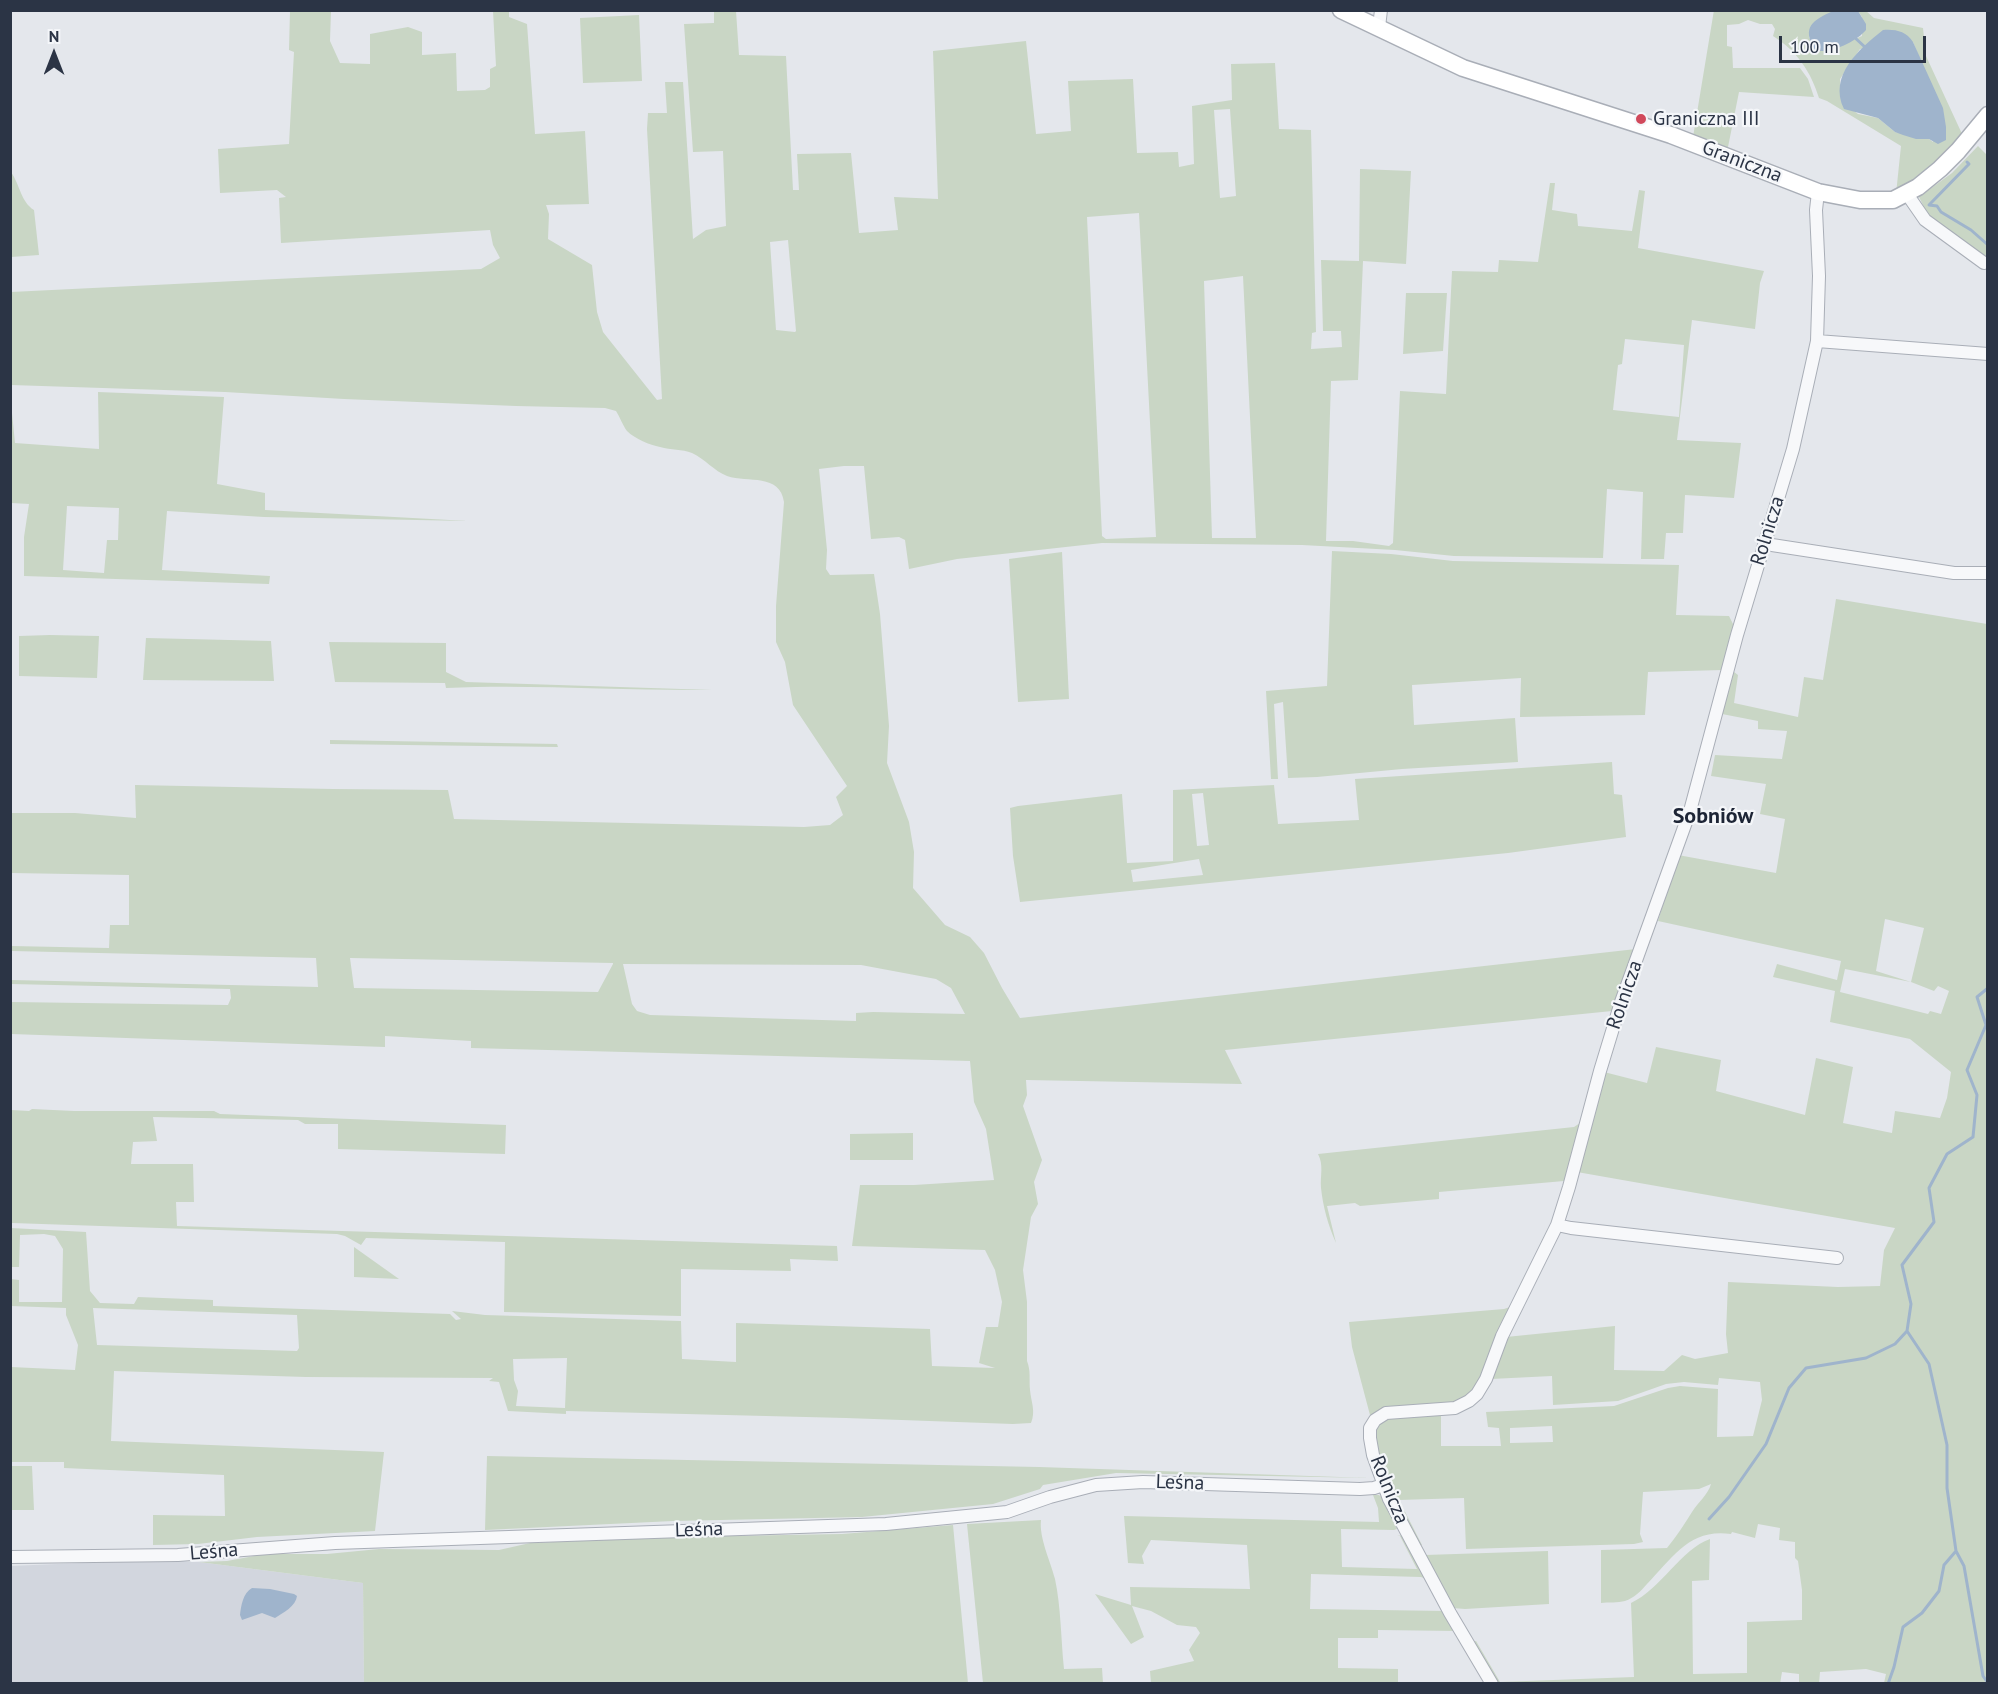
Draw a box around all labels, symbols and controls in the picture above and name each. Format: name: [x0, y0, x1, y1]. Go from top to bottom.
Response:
north arrow: [24, 24, 84, 84]
scale bar: [1782, 24, 1929, 62]
text: N: [49, 26, 59, 46]
text: 100 m: [1790, 35, 1839, 58]
place label: Graniczna III: [1653, 107, 1760, 131]
marker: Graniczna III: [1634, 112, 1648, 126]
street label: Graniczna: [1699, 136, 1785, 188]
street label: Rolnicza: [1746, 493, 1790, 569]
district label: Sobniów: [1673, 804, 1753, 830]
street label: Rolnicza: [1602, 957, 1648, 1033]
street label: Rolnicza: [1365, 1452, 1413, 1528]
street label: Leśna: [1155, 1470, 1205, 1496]
street label: Leśna: [674, 1517, 724, 1543]
street label: Leśna: [189, 1538, 239, 1566]

